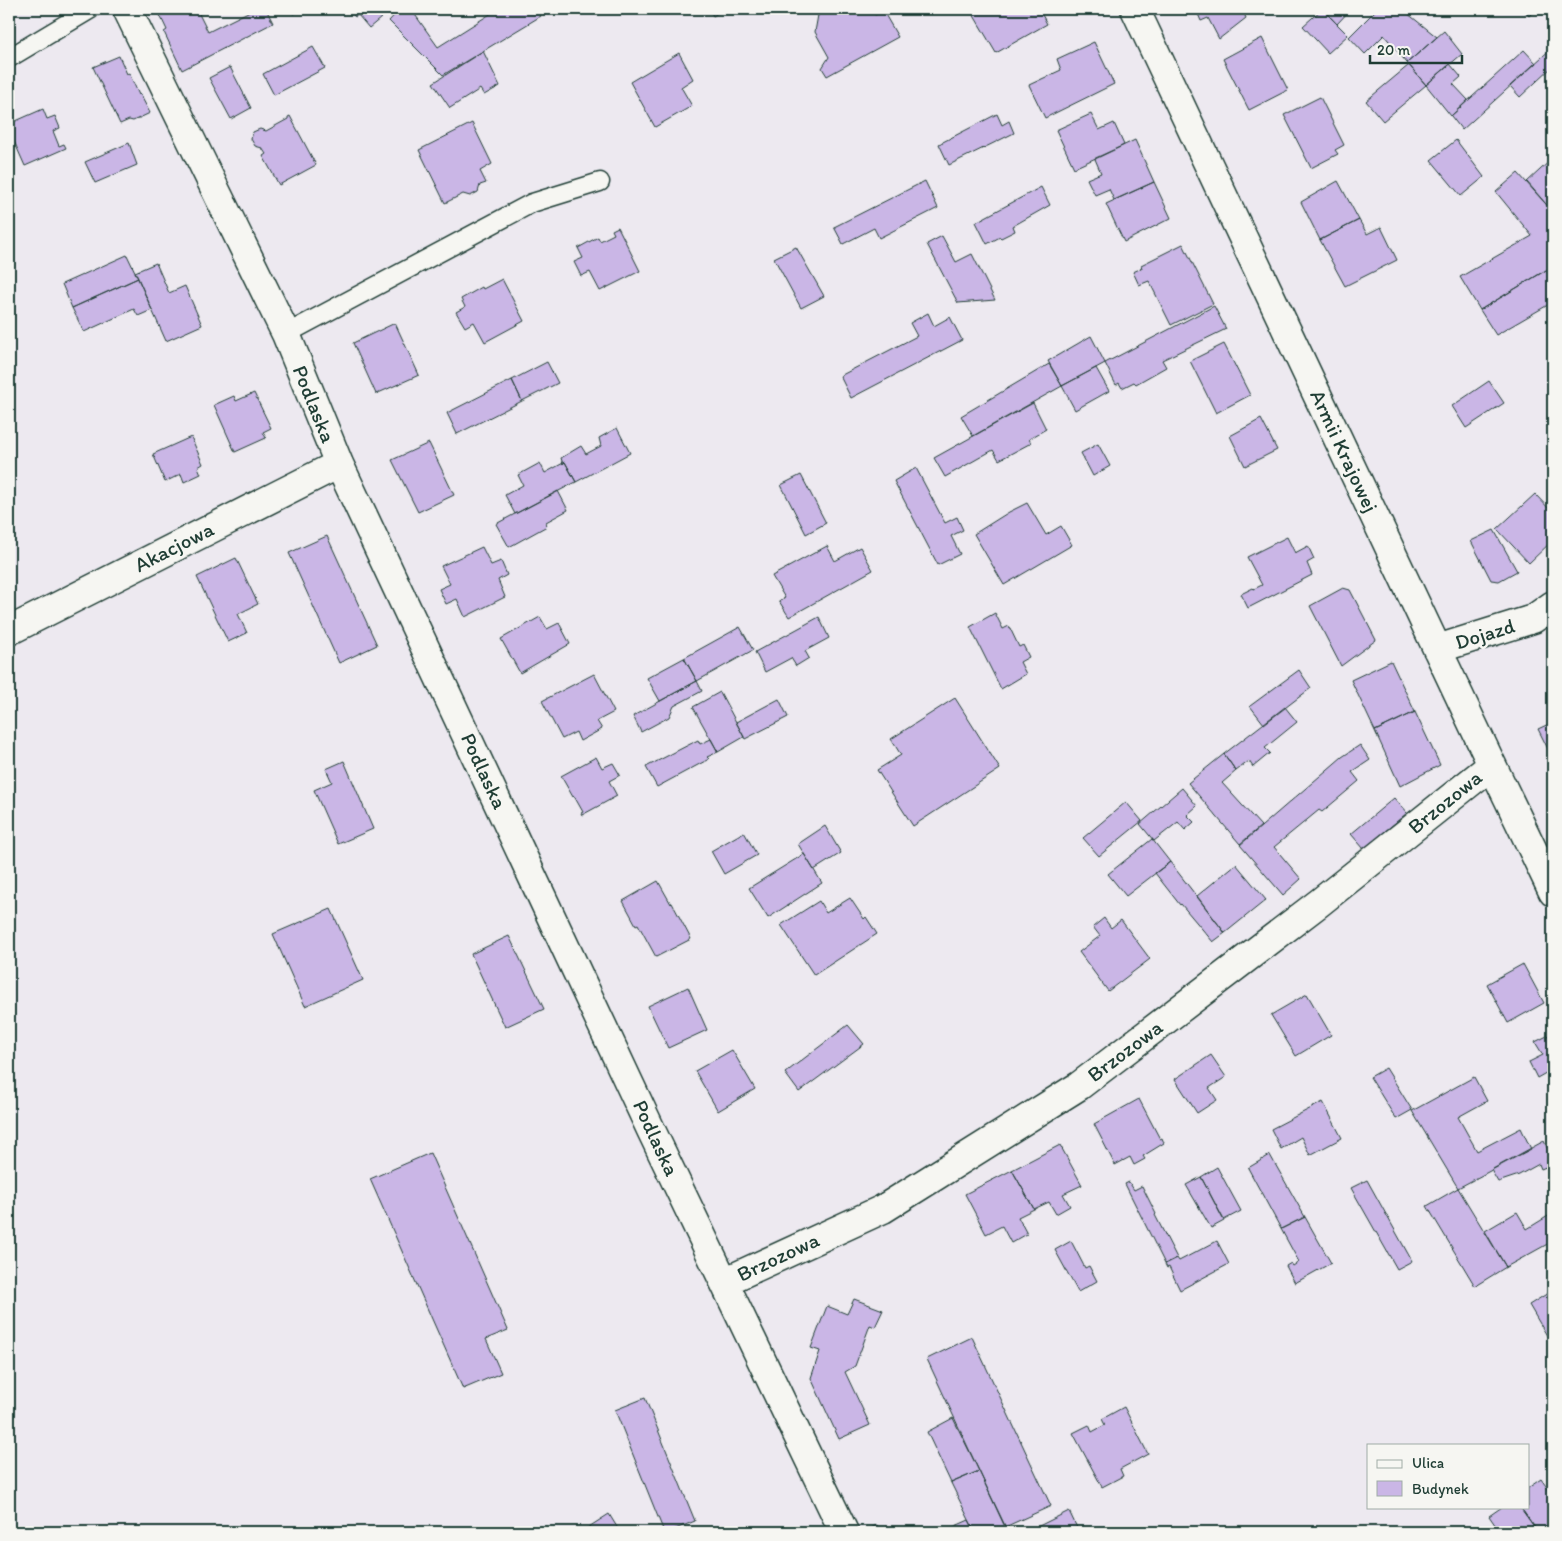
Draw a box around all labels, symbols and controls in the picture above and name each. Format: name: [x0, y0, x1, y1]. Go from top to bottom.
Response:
scale bar: [1370, 32, 1462, 64]
text: 20 m: [1377, 41, 1411, 59]
street label: Podlaska: [288, 361, 341, 446]
street label: Armii Krajowej: [1305, 386, 1384, 516]
street label: Akacjowa: [130, 516, 218, 577]
street label: Dojazd: [1452, 612, 1518, 654]
street label: Podlaska: [456, 729, 513, 813]
street label: Brzozowa: [1403, 764, 1487, 839]
street label: Brzozowa: [1082, 1014, 1167, 1087]
street label: Podlaska: [628, 1096, 685, 1180]
street label: Brzozowa: [733, 1227, 823, 1286]
legend: [1367, 1444, 1530, 1508]
text: Ulica: [1412, 1454, 1445, 1472]
text: Budynek: [1412, 1480, 1469, 1498]

